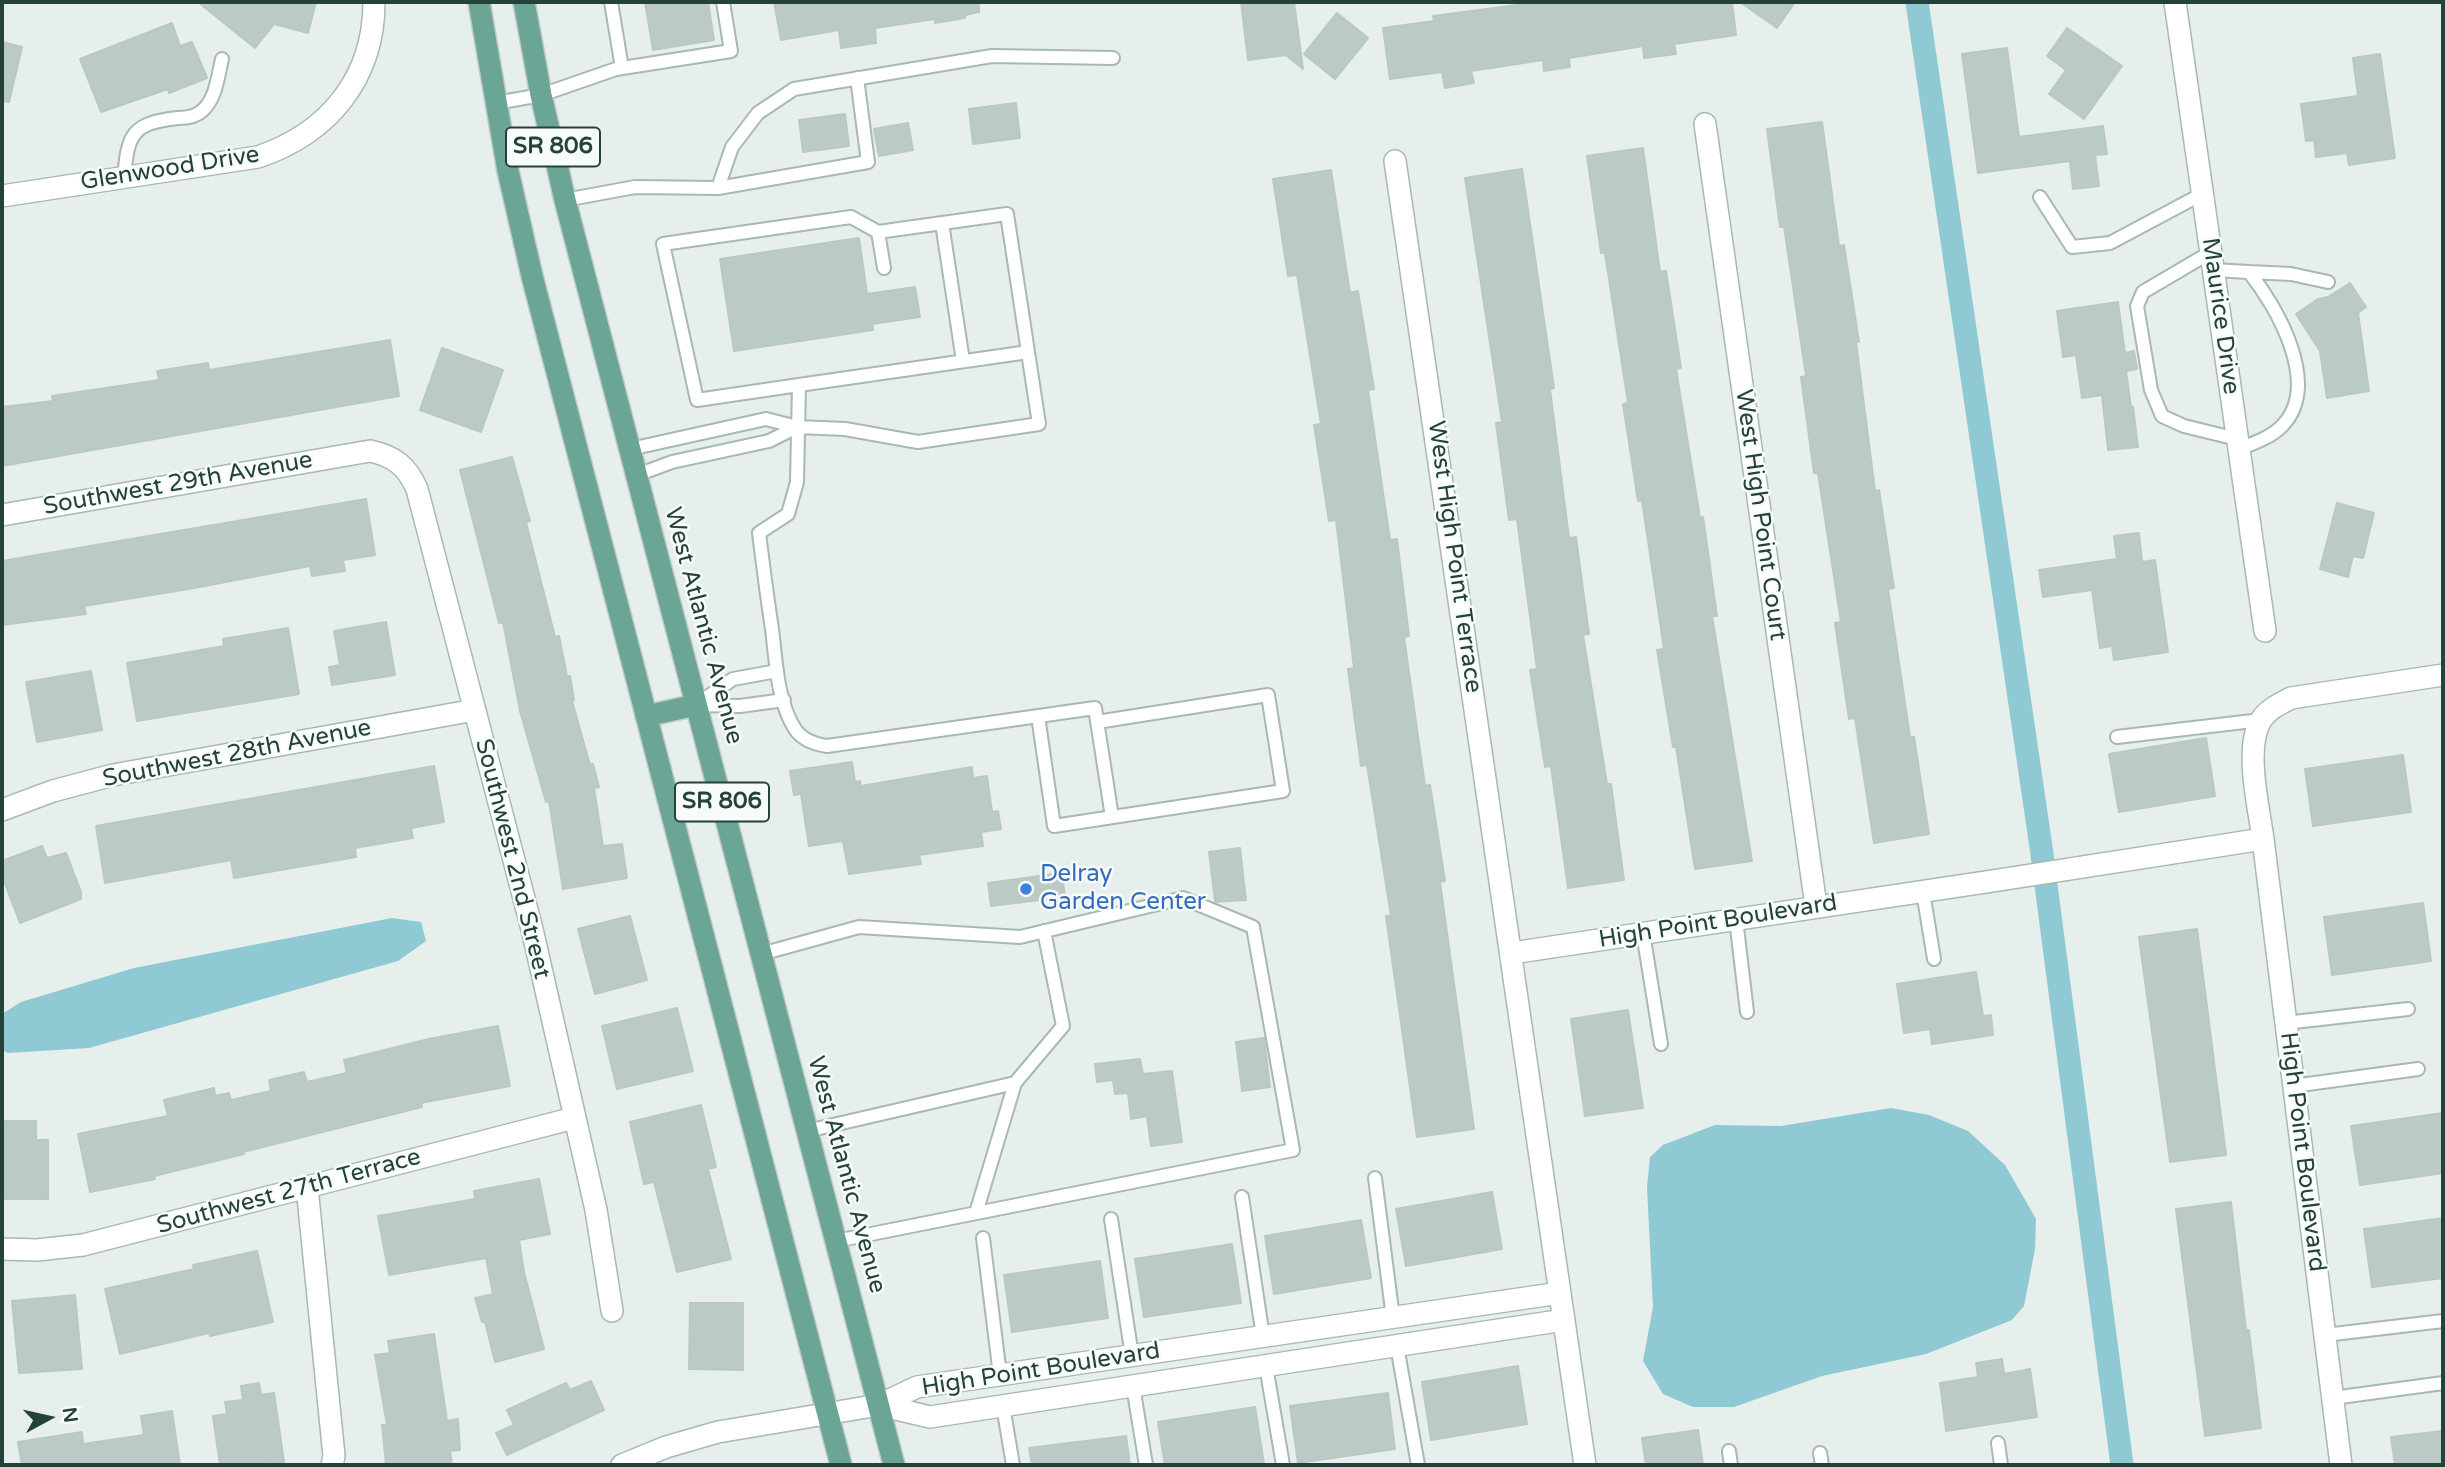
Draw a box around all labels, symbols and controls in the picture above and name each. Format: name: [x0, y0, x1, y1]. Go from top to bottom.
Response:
road number: SR 806: [506, 128, 600, 166]
street label: Glenwood Drive: [79, 141, 261, 197]
street label: Maurice Drive: [2195, 236, 2245, 396]
street label: West High Point Court: [1728, 388, 1792, 642]
street label: West High Point Terrace: [1421, 419, 1487, 695]
street label: Southwest 29th Avenue: [41, 446, 315, 522]
street label: West Atlantic Avenue: [658, 504, 748, 748]
street label: Southwest 28th Avenue: [100, 714, 374, 794]
street label: Southwest 2nd Street: [468, 736, 556, 982]
road number: SR 806: [675, 782, 769, 822]
place label: Delray Garden Center: [1040, 861, 1206, 917]
marker: Delray Garden Center: [1018, 881, 1034, 897]
street label: High Point Boulevard: [1597, 889, 1839, 955]
street label: High Point Boulevard: [2273, 1031, 2331, 1273]
street label: West Atlantic Avenue: [801, 1053, 891, 1297]
street label: Southwest 27th Terrace: [154, 1143, 424, 1241]
street label: High Point Boulevard: [920, 1337, 1162, 1403]
north arrow: [14, 1383, 84, 1453]
text: N: [58, 1406, 82, 1424]

